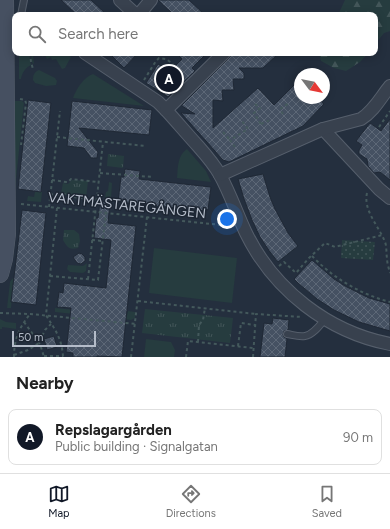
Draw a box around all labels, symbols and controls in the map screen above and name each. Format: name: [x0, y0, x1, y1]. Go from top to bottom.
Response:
search box: [12, 12, 378, 56]
icon: search: [26, 23, 48, 45]
text: Search here: [58, 25, 138, 43]
pin: A: [156, 64, 182, 94]
north arrow: [294, 68, 330, 104]
street label: VAKTMÄSTAREGÅNGEN: [47, 189, 207, 222]
your location: [217, 209, 237, 229]
scale bar: [12, 329, 96, 348]
text: 50 m: [18, 331, 43, 344]
text: Nearby: [16, 373, 74, 393]
text: Repslagargården: [55, 421, 172, 439]
text: A: [25, 430, 35, 445]
text: 90 m: [343, 430, 373, 445]
text: Public building · Signalgatan: [55, 439, 218, 454]
tab: Map: [48, 483, 70, 520]
tab: Directions: [166, 483, 216, 520]
tab: Saved: [312, 483, 342, 520]

